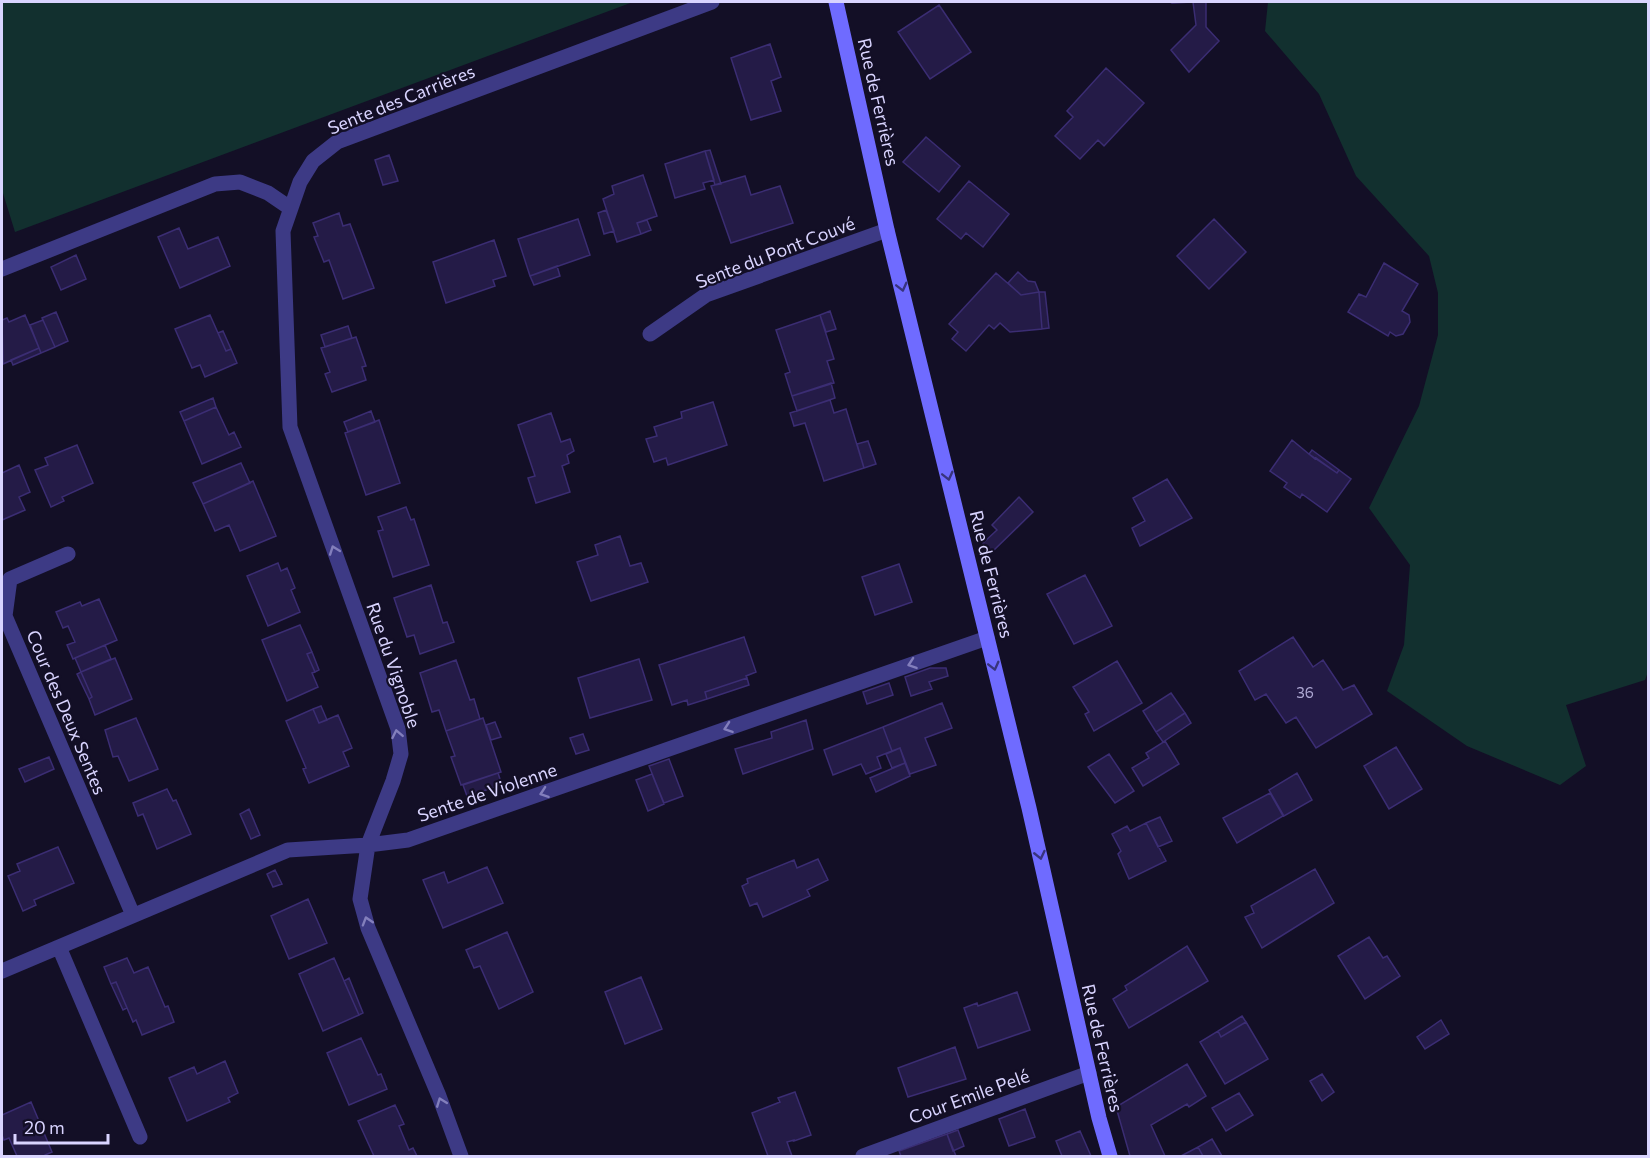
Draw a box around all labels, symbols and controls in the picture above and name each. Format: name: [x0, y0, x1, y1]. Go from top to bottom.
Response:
street label: Rue de Ferrières: [854, 36, 904, 168]
street label: Sente des Carrières: [324, 59, 478, 139]
street label: Sente du Pont Couvé: [692, 211, 858, 293]
one-way arrow: [894, 282, 907, 292]
one-way arrow: [940, 471, 953, 481]
street label: Rue de Ferrières: [966, 508, 1018, 640]
one-way arrow: [328, 545, 341, 556]
street label: Rue du Vignoble: [362, 599, 426, 731]
street label: Cour des Deux Sentes: [22, 626, 112, 798]
one-way arrow: [907, 657, 918, 670]
one-way arrow: [987, 661, 1000, 671]
house number: 36: [1296, 683, 1314, 701]
one-way arrow: [723, 721, 734, 734]
one-way arrow: [391, 729, 404, 739]
street label: Sente de Violenne: [414, 758, 560, 826]
one-way arrow: [539, 785, 550, 798]
one-way arrow: [1032, 850, 1045, 860]
one-way arrow: [362, 916, 374, 927]
street label: Rue de Ferrières: [1078, 982, 1128, 1114]
street label: Cour Emile Pelé: [906, 1064, 1032, 1128]
one-way arrow: [436, 1097, 448, 1108]
scale bar: [15, 1107, 108, 1145]
text: 20 m: [24, 1116, 65, 1138]

